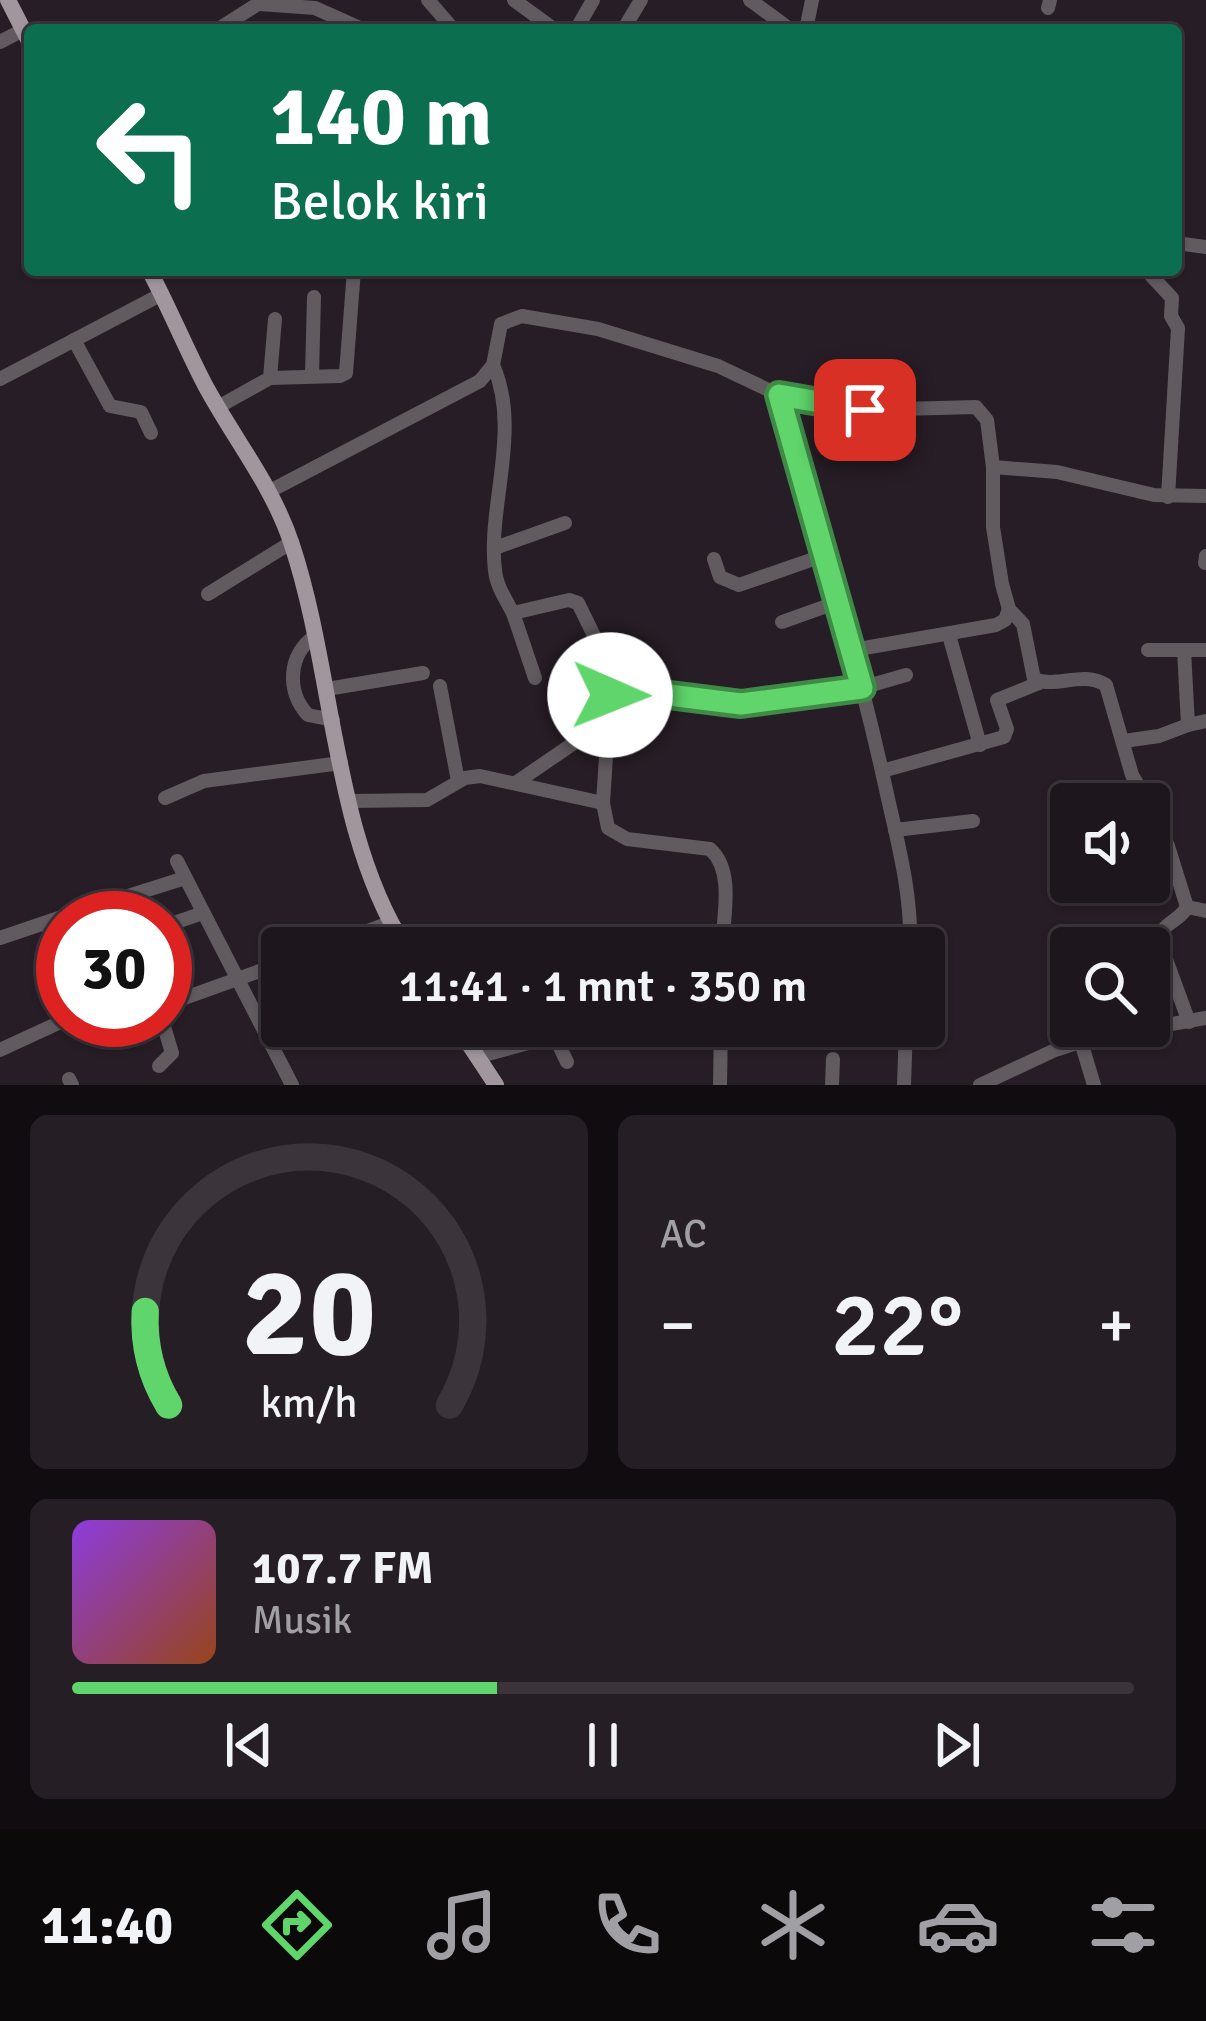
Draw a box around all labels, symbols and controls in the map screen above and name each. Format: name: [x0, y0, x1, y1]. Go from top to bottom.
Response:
text: 140 m: [270, 65, 492, 169]
icon: left: [72, 72, 228, 228]
text: Belok kiri: [270, 168, 489, 235]
pin: [814, 359, 916, 461]
icon: arrive: [832, 377, 898, 443]
position arrow: [547, 632, 673, 758]
map controls: [1050, 783, 1170, 1047]
button: sound: [1050, 783, 1170, 903]
speed limit sign: 30: [36, 891, 192, 1047]
button: search: [1050, 927, 1170, 1047]
text: 11:41 · 1 mnt · 350 m: [399, 959, 807, 1014]
text: AC: [660, 1210, 707, 1258]
text: 20: [242, 1237, 376, 1390]
text: 22°: [831, 1270, 963, 1381]
text: −: [660, 1285, 696, 1366]
text: +: [1098, 1285, 1134, 1366]
text: km/h: [260, 1377, 358, 1430]
text: 107.7 FM: [252, 1541, 434, 1596]
text: Musik: [252, 1596, 352, 1644]
icon: previous: [216, 1712, 282, 1778]
icon: pause: [570, 1712, 636, 1778]
icon: next: [924, 1712, 990, 1778]
icon: directions: [255, 1883, 339, 1967]
icon: music: [420, 1883, 504, 1967]
icon: phone: [585, 1883, 669, 1967]
icon: climate: [751, 1883, 835, 1967]
icon: car: [916, 1883, 1000, 1967]
icon: filters: [1081, 1883, 1165, 1967]
text: 11:40: [41, 1892, 173, 1959]

